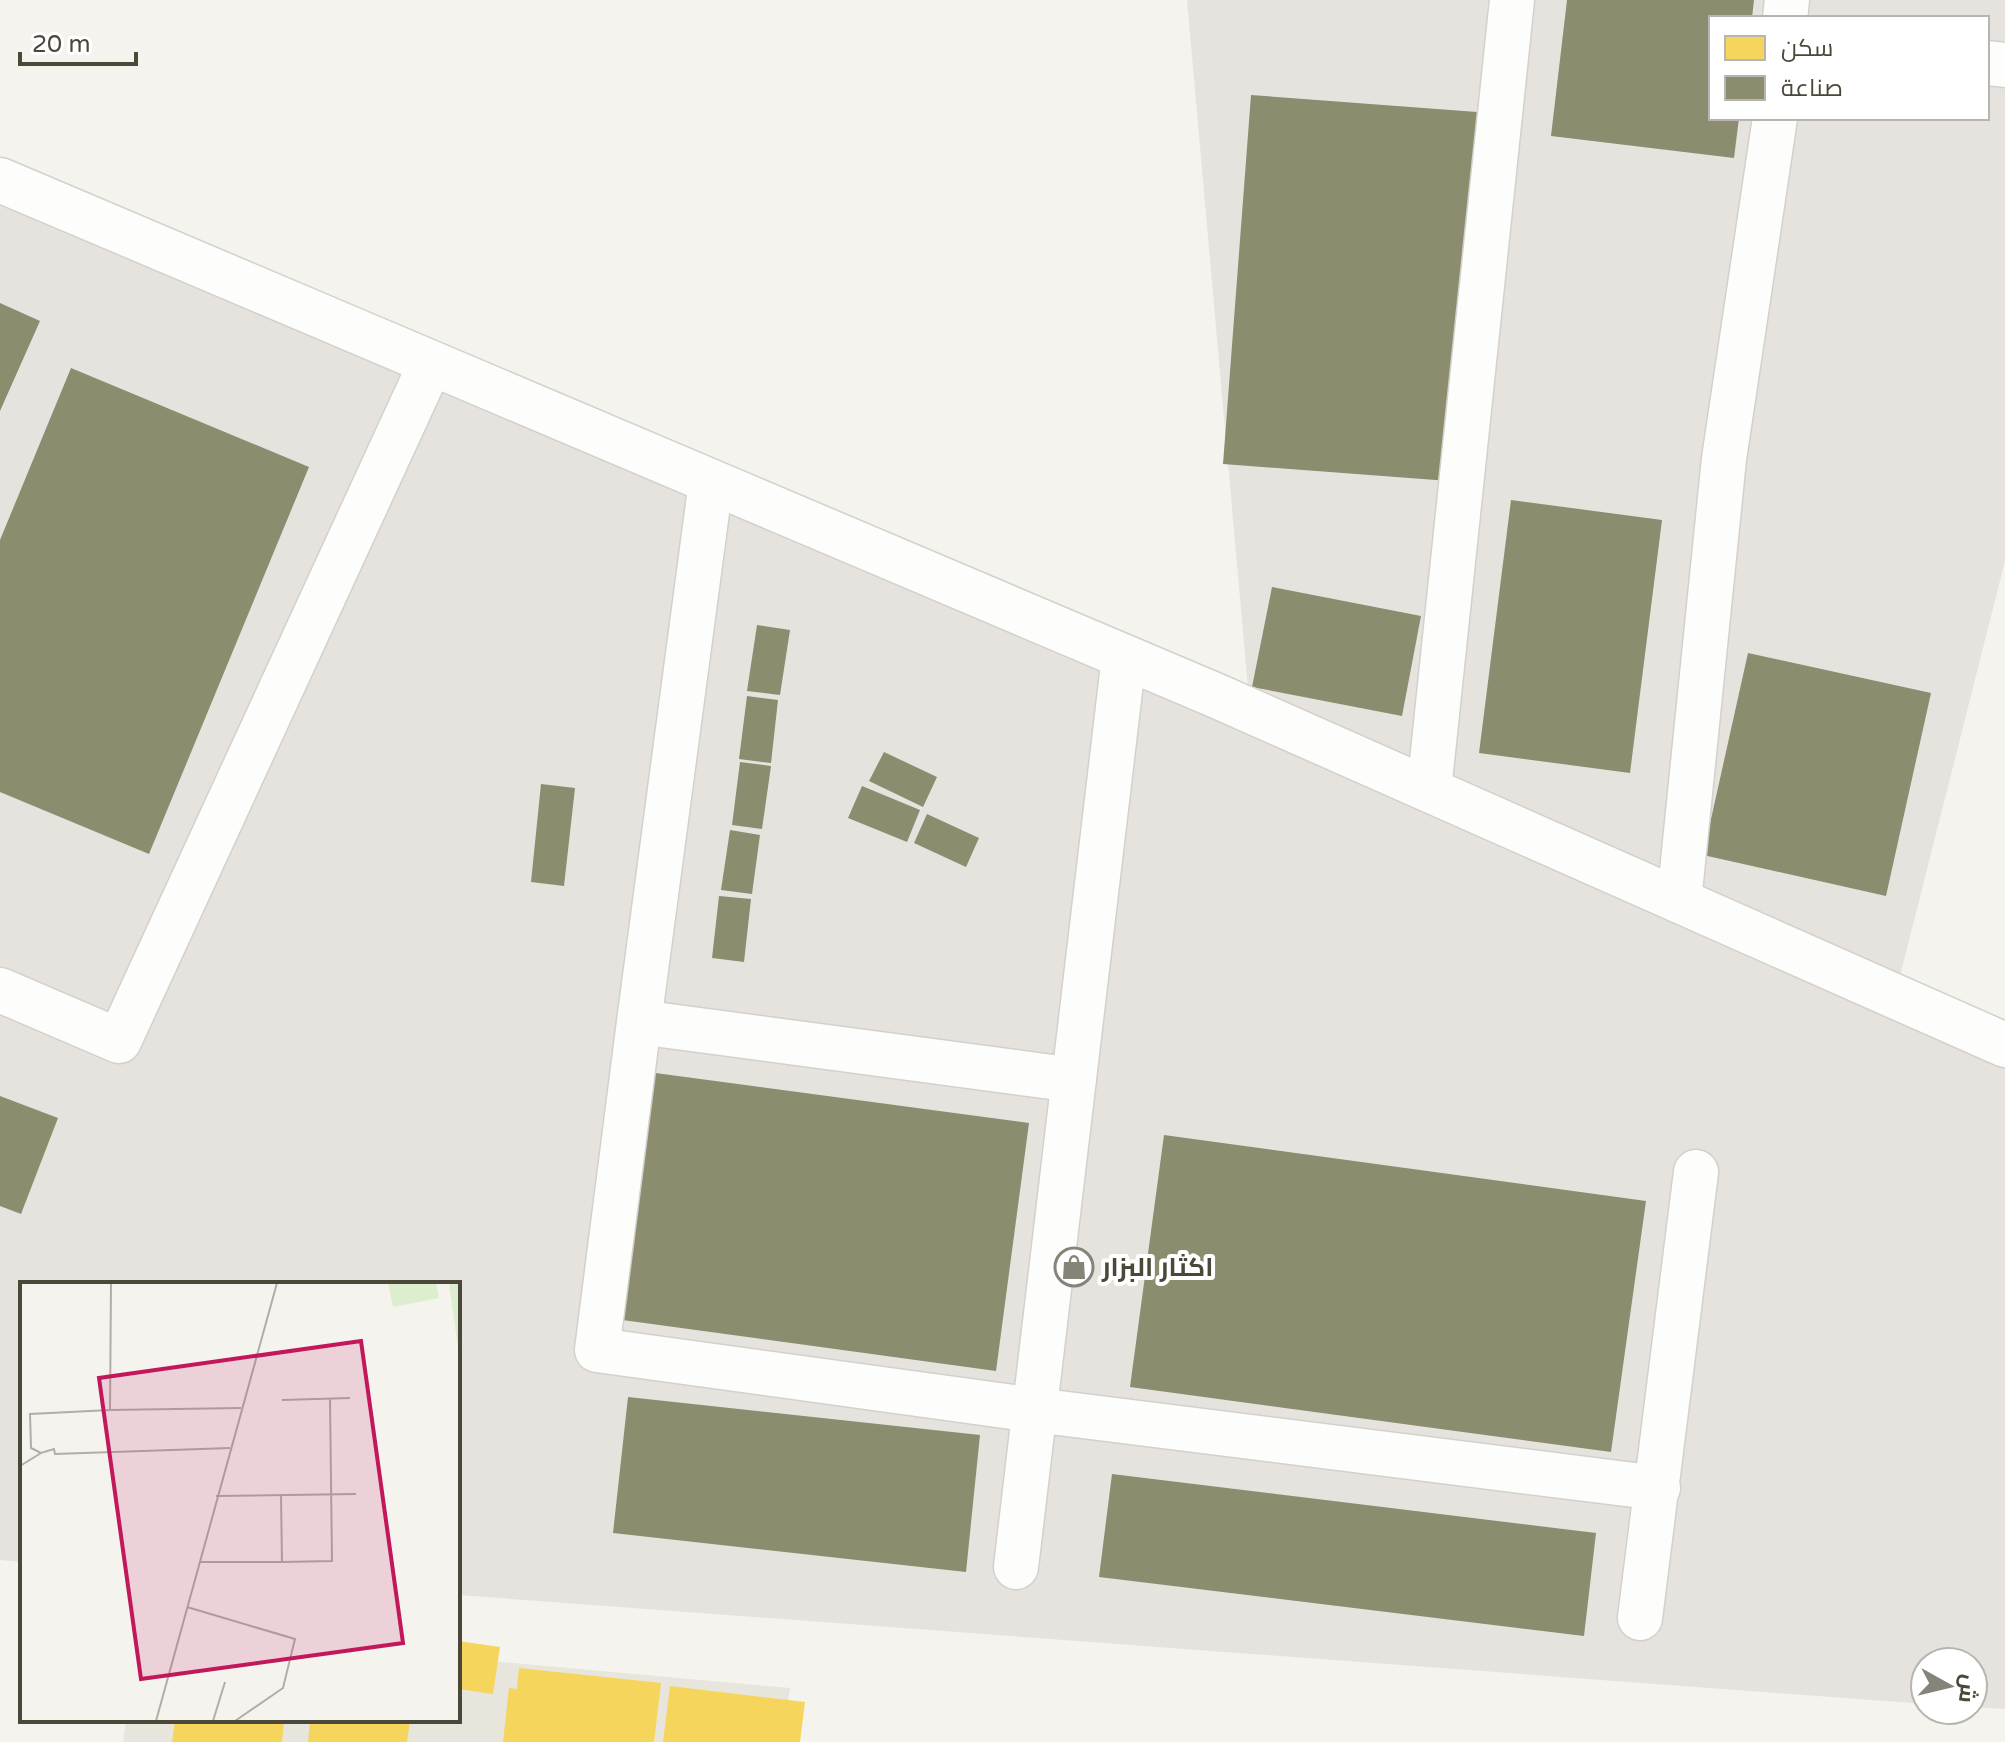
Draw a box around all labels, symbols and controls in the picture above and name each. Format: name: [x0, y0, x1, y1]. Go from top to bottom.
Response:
scale bar: [20, 16, 136, 66]
legend: [1709, 16, 1989, 120]
text: 20 m: [32, 30, 90, 59]
text: سكن: [1781, 34, 1833, 63]
text: صناعة: [1781, 74, 1843, 103]
shop icon: اكثار البزار: [1053, 1246, 1095, 1288]
place label: اكثار البزار: [1101, 1252, 1213, 1283]
inset map: [20, 1282, 460, 1722]
north arrow: [1909, 1646, 1989, 1726]
text: ش: [1953, 1673, 1983, 1704]

